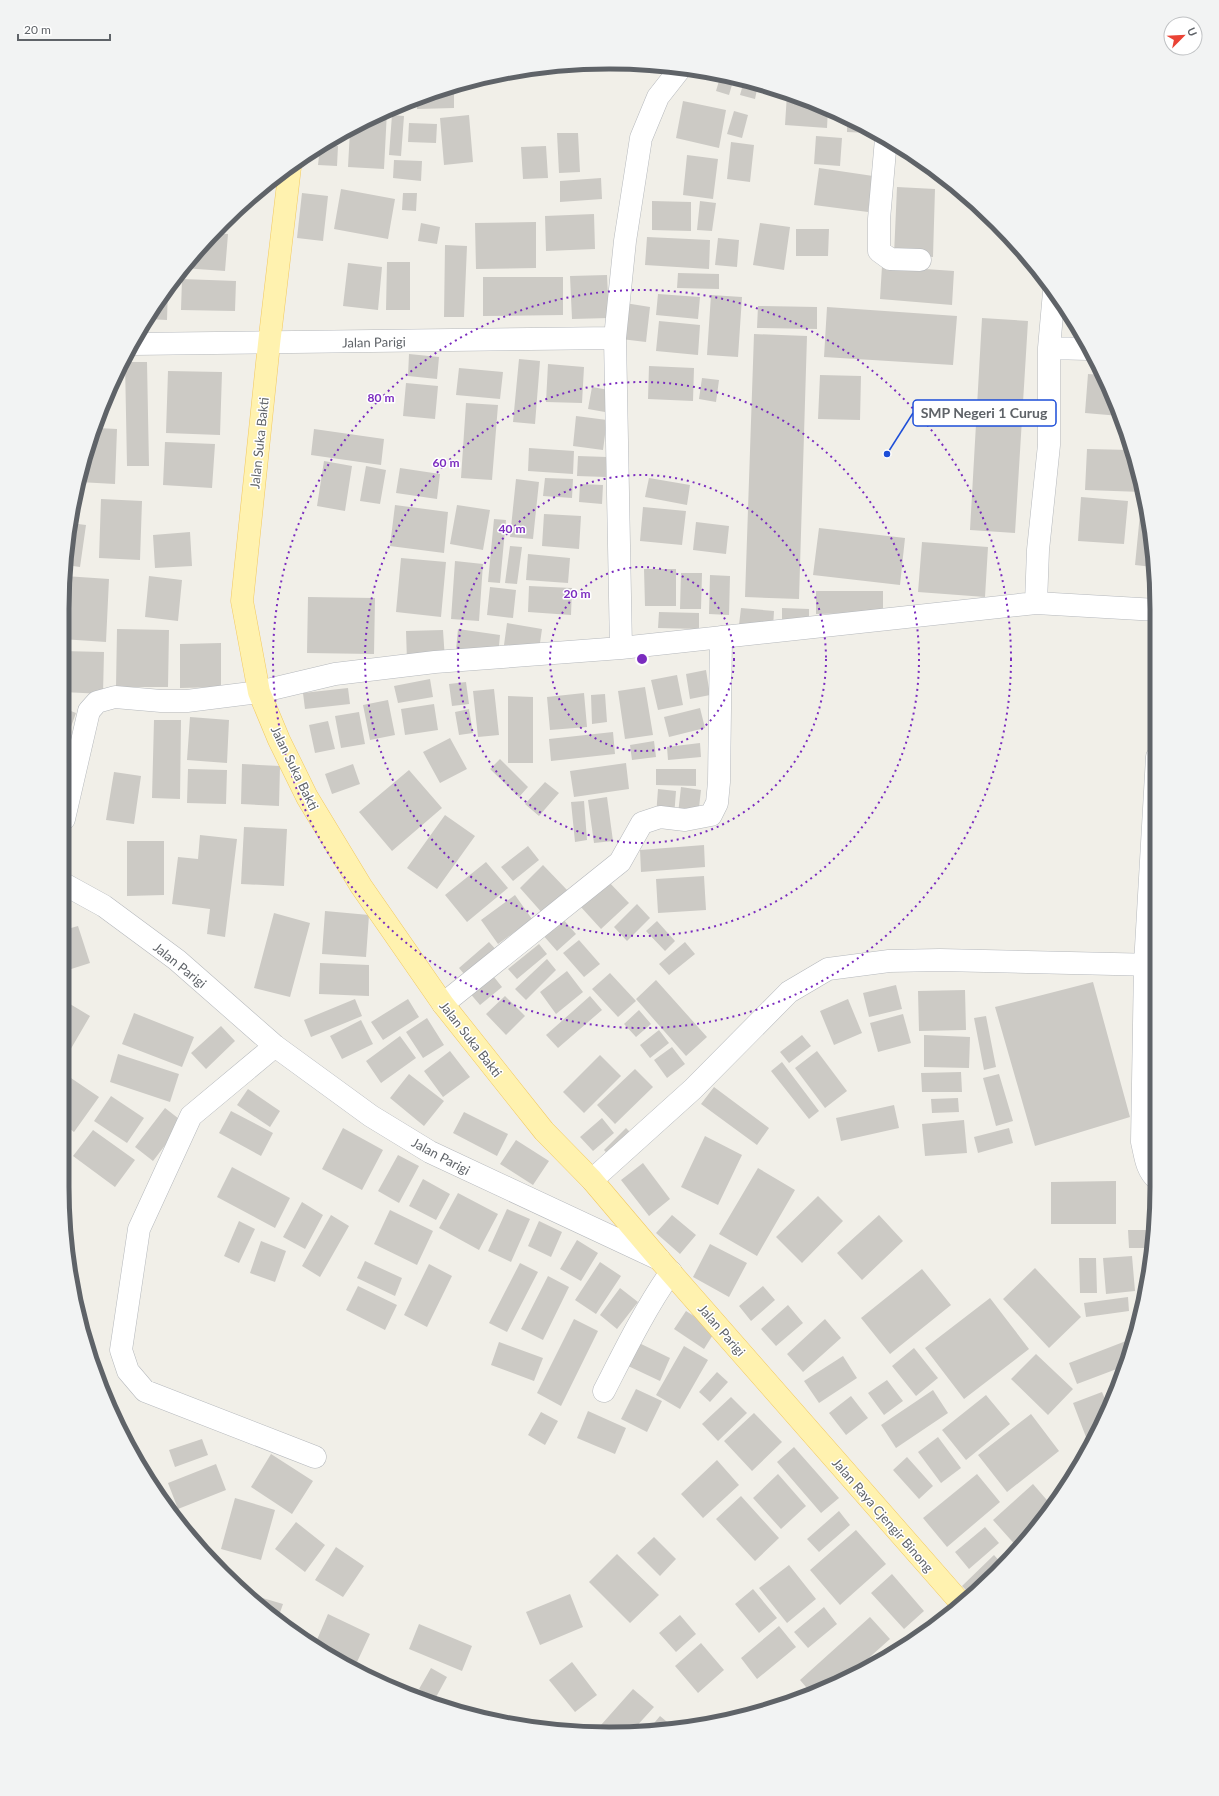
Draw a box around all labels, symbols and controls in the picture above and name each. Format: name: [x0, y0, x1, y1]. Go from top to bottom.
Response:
scale bar: [18, 16, 110, 42]
north arrow: [1163, 16, 1203, 56]
text: 20 m: [24, 22, 51, 37]
text: U: [1185, 25, 1200, 38]
street label: Jalan Parigi: [342, 333, 406, 351]
text: 80 m: [368, 390, 394, 405]
street label: Jalan Suka Bakti: [246, 397, 272, 489]
callout: SMP Negeri 1 Curug: [913, 400, 1056, 426]
text: SMP Negeri 1 Curug: [921, 404, 1048, 421]
text: 60 m: [433, 455, 459, 470]
text: 40 m: [499, 521, 525, 536]
text: 20 m: [564, 586, 590, 601]
centre of rings: [635, 652, 649, 666]
street label: Jalan Suka Bakti: [268, 723, 322, 813]
street label: Jalan Parigi: [150, 939, 210, 991]
street label: Jalan Suka Bakti: [436, 998, 506, 1080]
street label: Jalan Parigi: [409, 1134, 473, 1178]
street label: Jalan Parigi: [695, 1301, 749, 1359]
street label: Jalan Raya Cjengir Binong: [829, 1455, 937, 1576]

